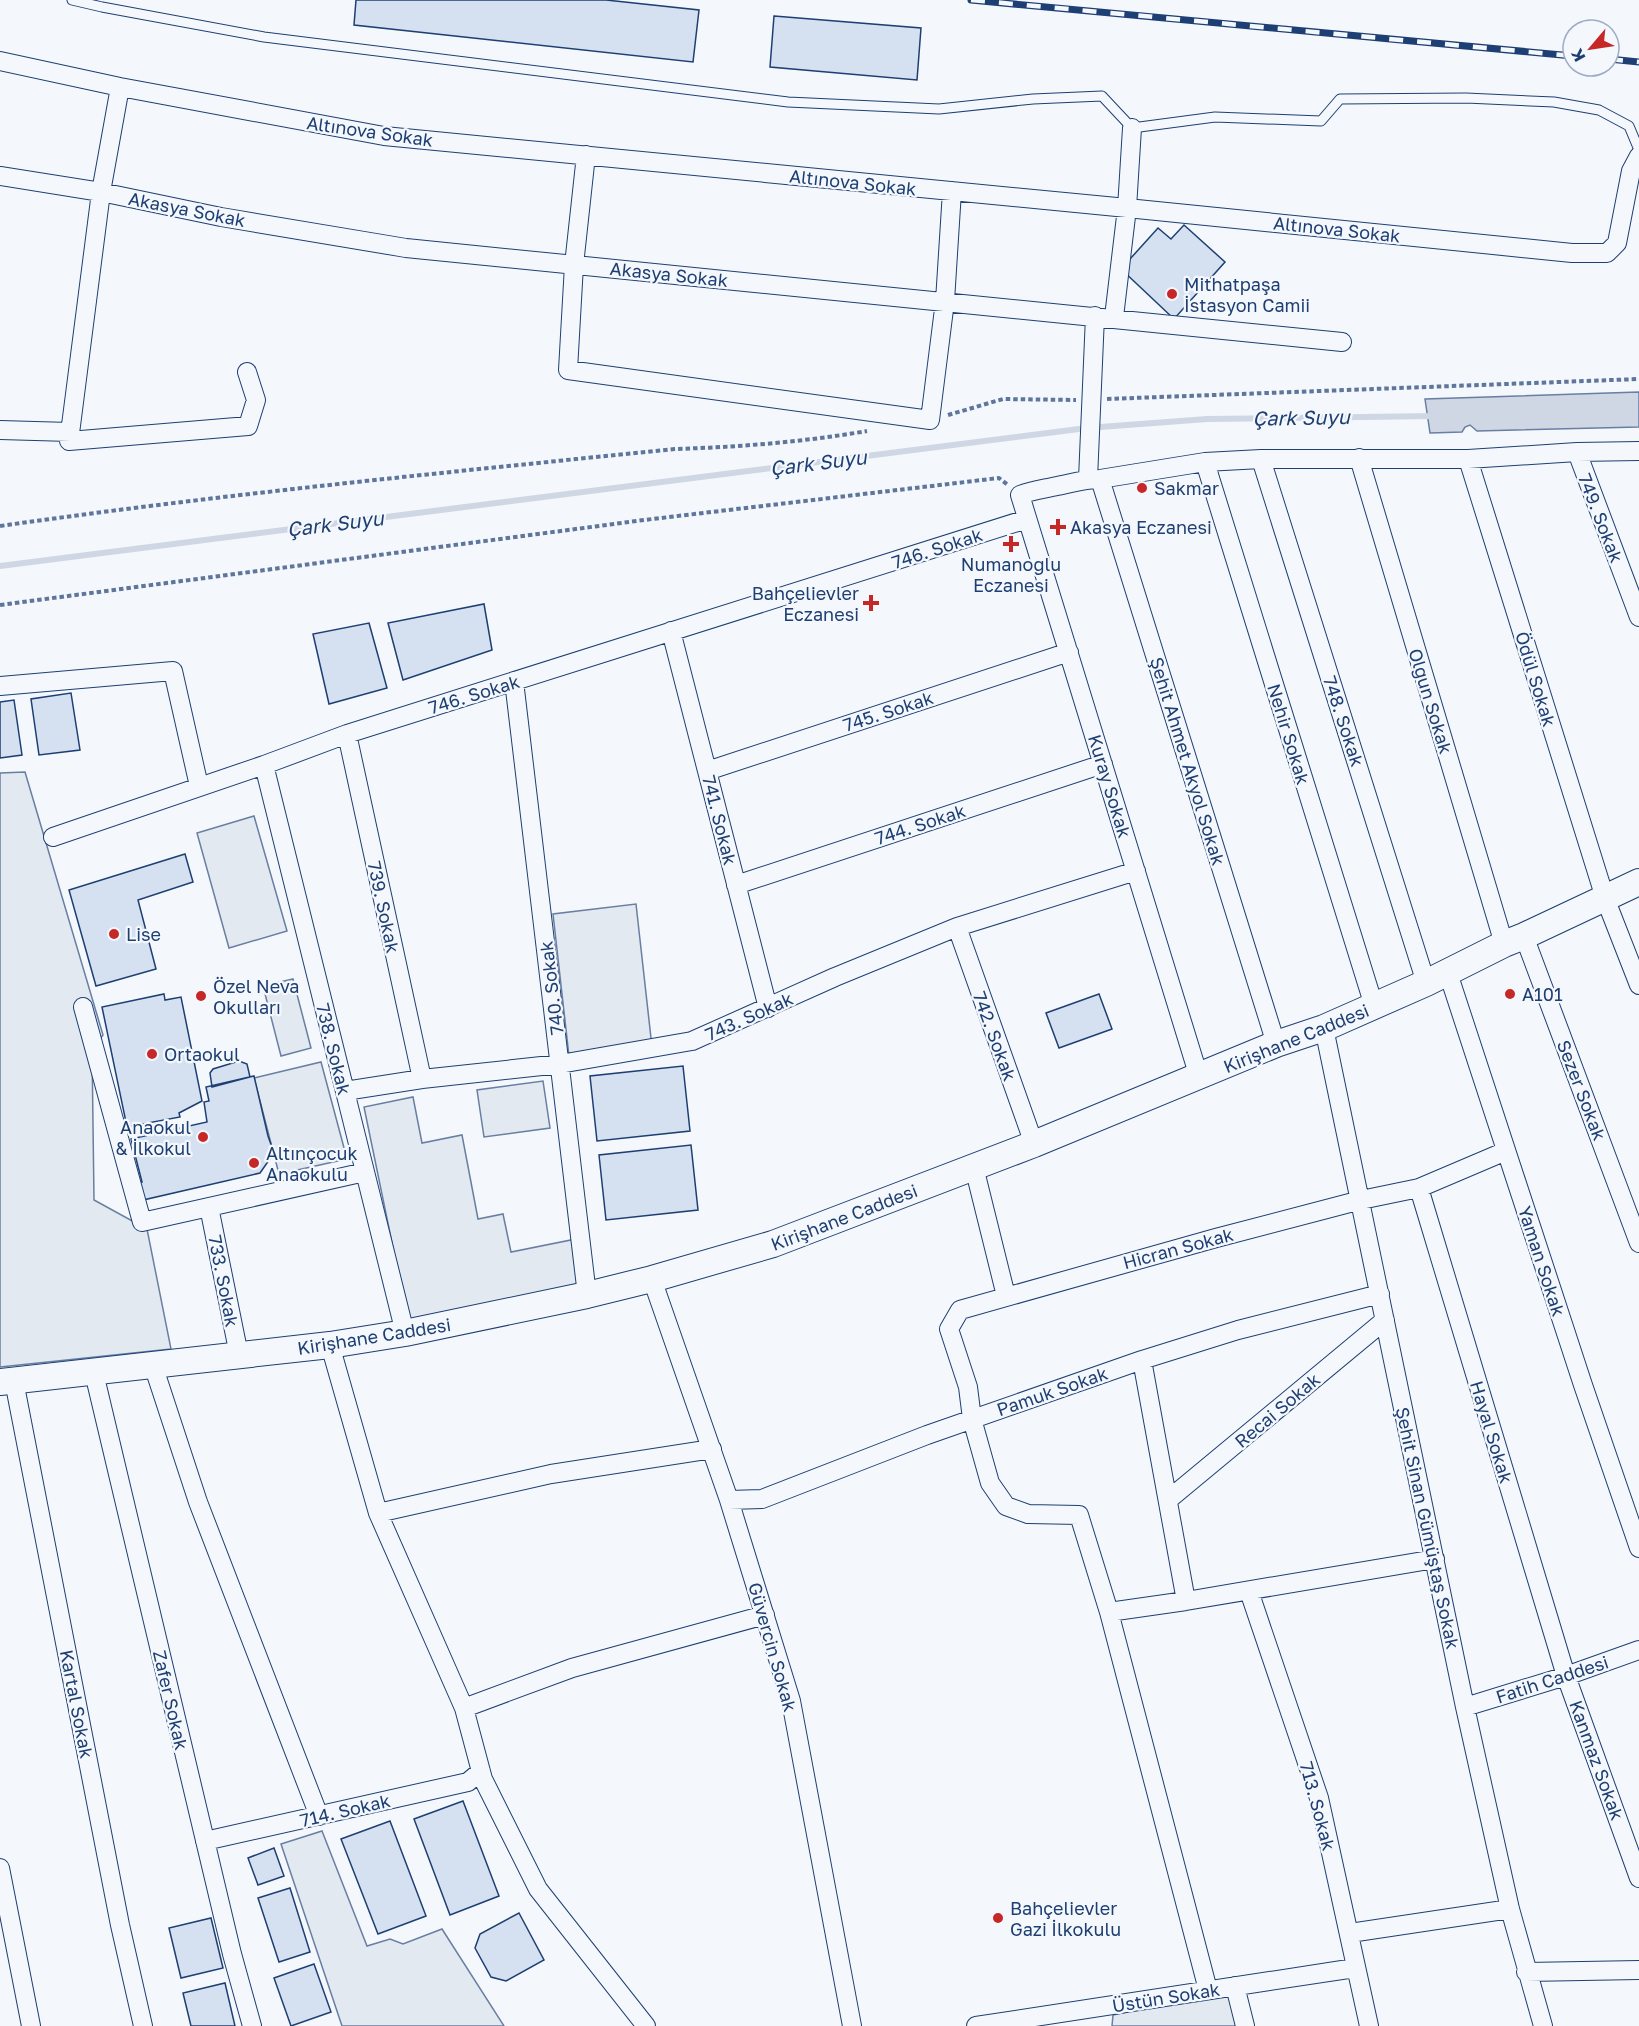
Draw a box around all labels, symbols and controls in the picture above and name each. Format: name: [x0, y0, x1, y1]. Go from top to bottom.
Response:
north arrow: [1561, 18, 1621, 78]
text: K: [1566, 45, 1589, 65]
street label: Altınova Sokak: [305, 111, 435, 151]
street label: Altınova Sokak: [788, 164, 918, 200]
street label: Akasya Sokak: [127, 187, 247, 231]
street label: Altınova Sokak: [1272, 211, 1402, 247]
street label: Akasya Sokak: [609, 257, 729, 291]
place label: Mithatpaşa İstasyon Camii: [1184, 273, 1310, 316]
marker: Mithatpaşa İstasyon Camii: [1165, 287, 1179, 301]
water label: Çark Suyu: [1252, 404, 1352, 431]
water label: Çark Suyu: [768, 444, 870, 481]
street label: 749. Sokak: [1574, 470, 1628, 566]
place label: Sakmar: [1154, 477, 1219, 499]
marker: Sakmar: [1135, 481, 1149, 495]
water label: Çark Suyu: [285, 505, 387, 542]
place label: Akasya Eczanesi: [1070, 516, 1212, 538]
marker: Akasya Eczanesi: [1051, 520, 1065, 534]
street label: 746. Sokak: [889, 523, 985, 573]
marker: Numanoğlu Eczanesi: [1004, 537, 1018, 551]
place label: Numanoğlu Eczanesi: [961, 553, 1061, 596]
place label: Bahçelievler Eczanesi: [752, 582, 859, 625]
marker: Bahçelievler Eczanesi: [864, 596, 878, 610]
street label: Ödül Sokak: [1511, 629, 1561, 729]
street label: Olgun Sokak: [1405, 646, 1457, 756]
street label: Şehit Ahmet Akyol Sokak: [1146, 654, 1230, 868]
street label: 746. Sokak: [426, 670, 522, 718]
street label: 748. Sokak: [1319, 673, 1369, 769]
street label: Nehir Sokak: [1263, 681, 1315, 787]
street label: 745. Sokak: [840, 686, 936, 736]
street label: Kuray Sokak: [1084, 732, 1136, 840]
street label: 741. Sokak: [698, 773, 742, 867]
street label: 744. Sokak: [872, 799, 968, 849]
street label: 739. Sokak: [364, 859, 404, 955]
place label: Lise: [126, 923, 161, 945]
marker: Lise: [107, 927, 121, 941]
street label: 740. Sokak: [534, 940, 568, 1036]
place label: Özel Neva Okulları: [213, 975, 300, 1018]
place label: A101: [1522, 983, 1563, 1005]
street label: 743. Sokak: [702, 987, 796, 1045]
marker: A101: [1503, 987, 1517, 1001]
street label: 742. Sokak: [969, 988, 1021, 1084]
marker: Özel Neva Okulları: [194, 989, 208, 1003]
street label: Kirişhane Caddesi: [1220, 999, 1372, 1077]
street label: 738. Sokak: [312, 1001, 356, 1097]
street label: Sezer Sokak: [1553, 1037, 1611, 1143]
place label: Ortaokul: [164, 1043, 240, 1065]
marker: Ortaokul: [145, 1047, 159, 1061]
place label: Anaokul & İlkokul: [116, 1116, 191, 1159]
marker: Anaokul & İlkokul: [196, 1130, 210, 1144]
place label: Altınçocuk Anaokulu: [266, 1142, 358, 1185]
marker: Altınçocuk Anaokulu: [247, 1156, 261, 1170]
street label: Kirişhane Caddesi: [768, 1179, 920, 1255]
street label: Yaman Sokak: [1514, 1203, 1570, 1319]
street label: Hicran Sokak: [1120, 1223, 1236, 1273]
street label: 733. Sokak: [204, 1233, 244, 1329]
street label: Kirişhane Caddesi: [296, 1313, 452, 1359]
street label: Pamuk Sokak: [994, 1362, 1110, 1420]
street label: Recai Sokak: [1230, 1368, 1324, 1452]
street label: Hayal Sokak: [1466, 1378, 1518, 1486]
street label: Şehit Sinan Gümüştaş Sokak: [1392, 1405, 1464, 1651]
street label: Güvercin Sokak: [744, 1580, 802, 1714]
street label: Kartal Sokak: [56, 1648, 98, 1760]
street label: Zafer Sokak: [149, 1648, 193, 1752]
street label: Fatih Caddesi: [1493, 1650, 1611, 1708]
street label: Kanmaz Sokak: [1565, 1697, 1629, 1823]
street label: 713. Sokak: [1296, 1759, 1340, 1853]
street label: 714. Sokak: [298, 1789, 392, 1831]
place label: Bahçelievler Gazi İlkokulu: [1010, 1897, 1121, 1940]
marker: Bahçelievler Gazi İlkokulu: [991, 1911, 1005, 1925]
street label: Üstün Sokak: [1110, 1978, 1222, 2016]

